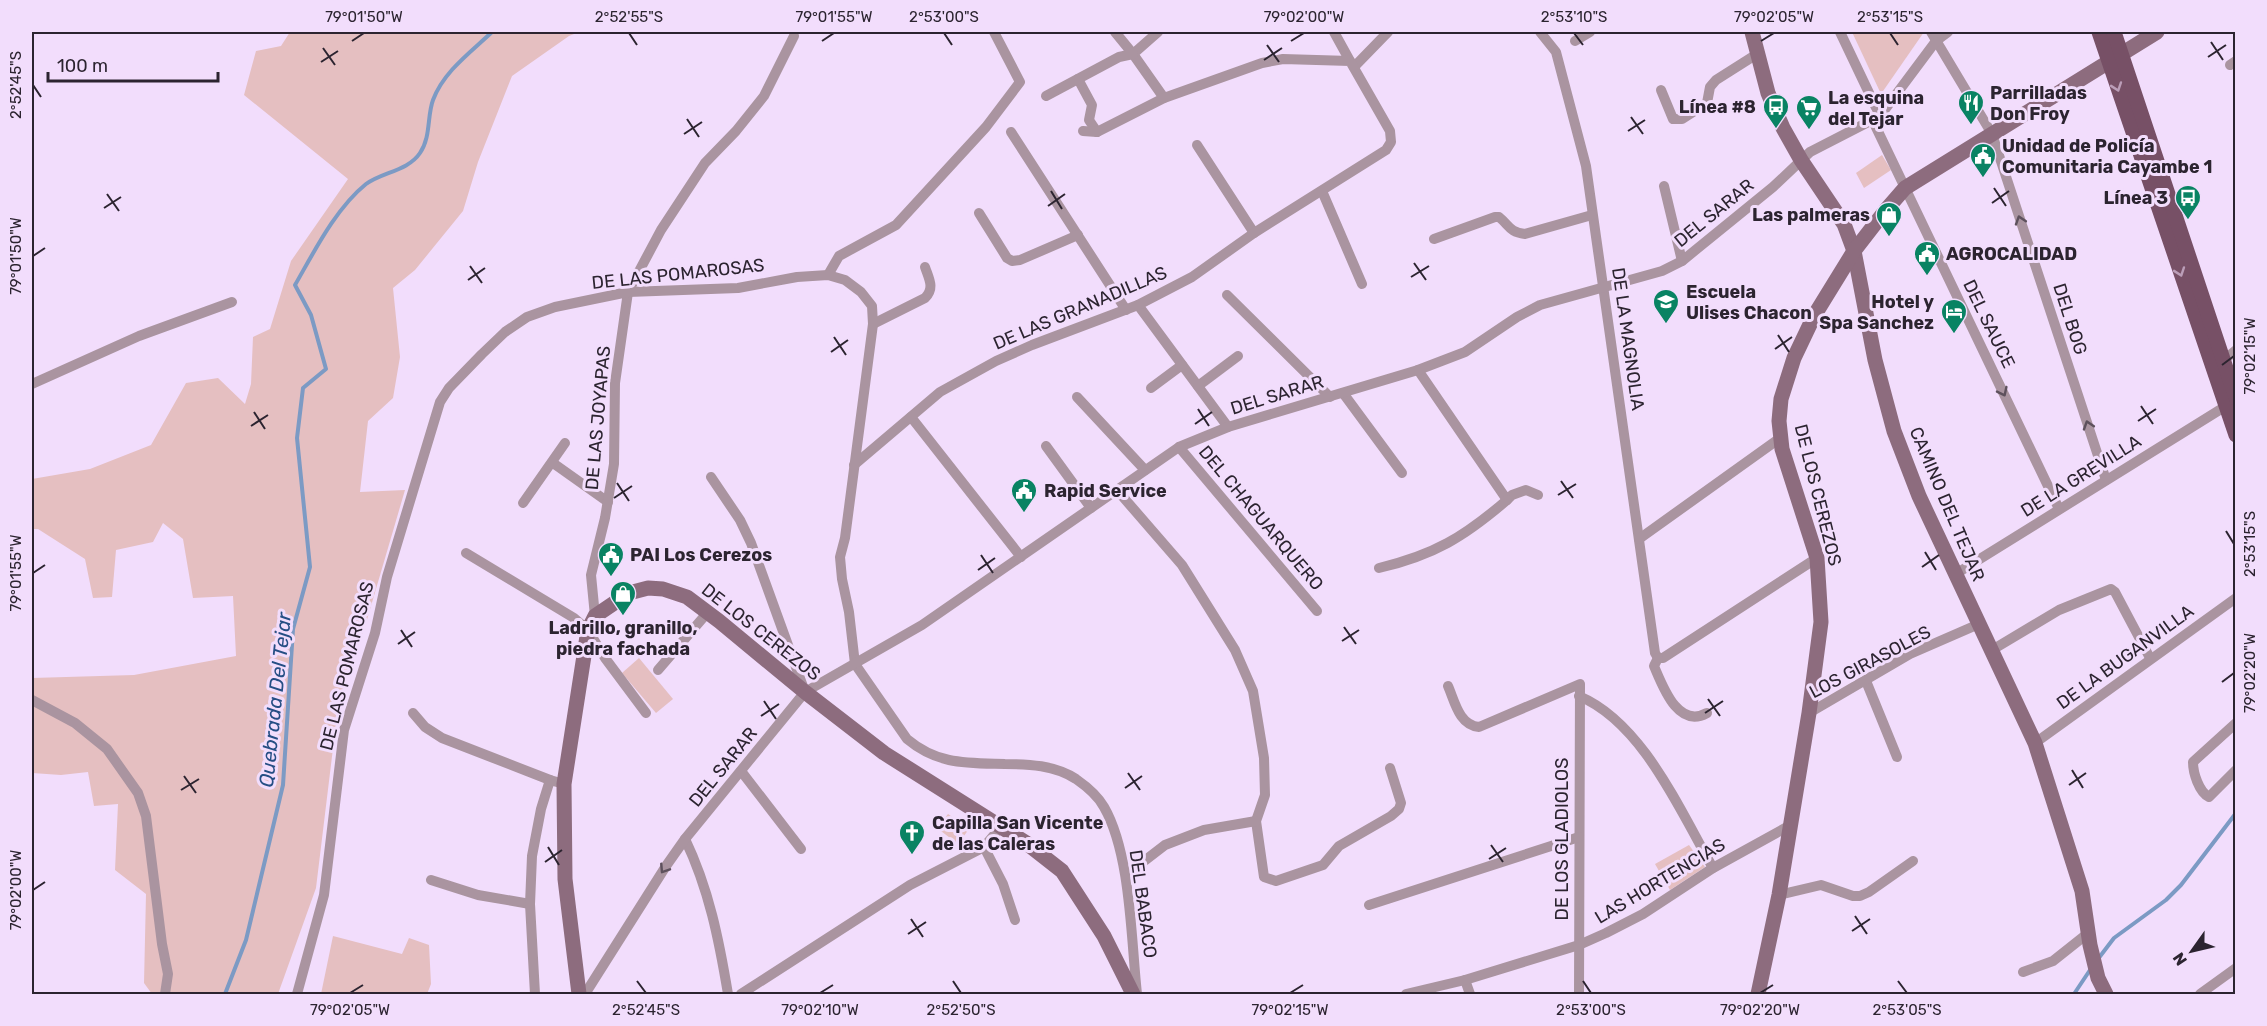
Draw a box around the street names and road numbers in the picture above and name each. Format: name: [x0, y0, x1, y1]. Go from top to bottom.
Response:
street label: DEL SARAR: [1670, 174, 1758, 252]
street label: DE LAS POMAROSAS: [591, 254, 765, 294]
street label: DE LAS GRANADILLAS: [990, 261, 1170, 355]
street label: DE LA MAGNOLIA: [1607, 266, 1649, 412]
street label: DEL SAUCE: [1958, 276, 2020, 372]
street label: DEL BOG: [2048, 280, 2092, 358]
street label: DE LAS JOYAPAS: [581, 345, 615, 491]
street label: DEL SARAR: [1228, 370, 1326, 420]
street label: DE LOS CEREZOS: [1790, 422, 1846, 568]
street label: CAMINO DEL TEJAR: [1905, 424, 1990, 585]
street label: DE LA GREVILLA: [2017, 430, 2145, 522]
street label: DEL CHAGUARQUERO: [1194, 441, 1328, 595]
street label: DE LAS POMAROSAS: [315, 579, 379, 753]
street label: DE LOS CEREZOS: [697, 579, 825, 685]
street label: DE LA BUGANVILLA: [2052, 600, 2198, 714]
street label: LOS GIRASOLES: [1806, 621, 1934, 703]
street label: DEL SARAR: [684, 723, 762, 811]
street label: DE LOS GLADIOLOS: [1551, 758, 1573, 920]
street label: LAS HORTENCIAS: [1591, 833, 1729, 929]
street label: DEL BABACO: [1125, 848, 1161, 960]

